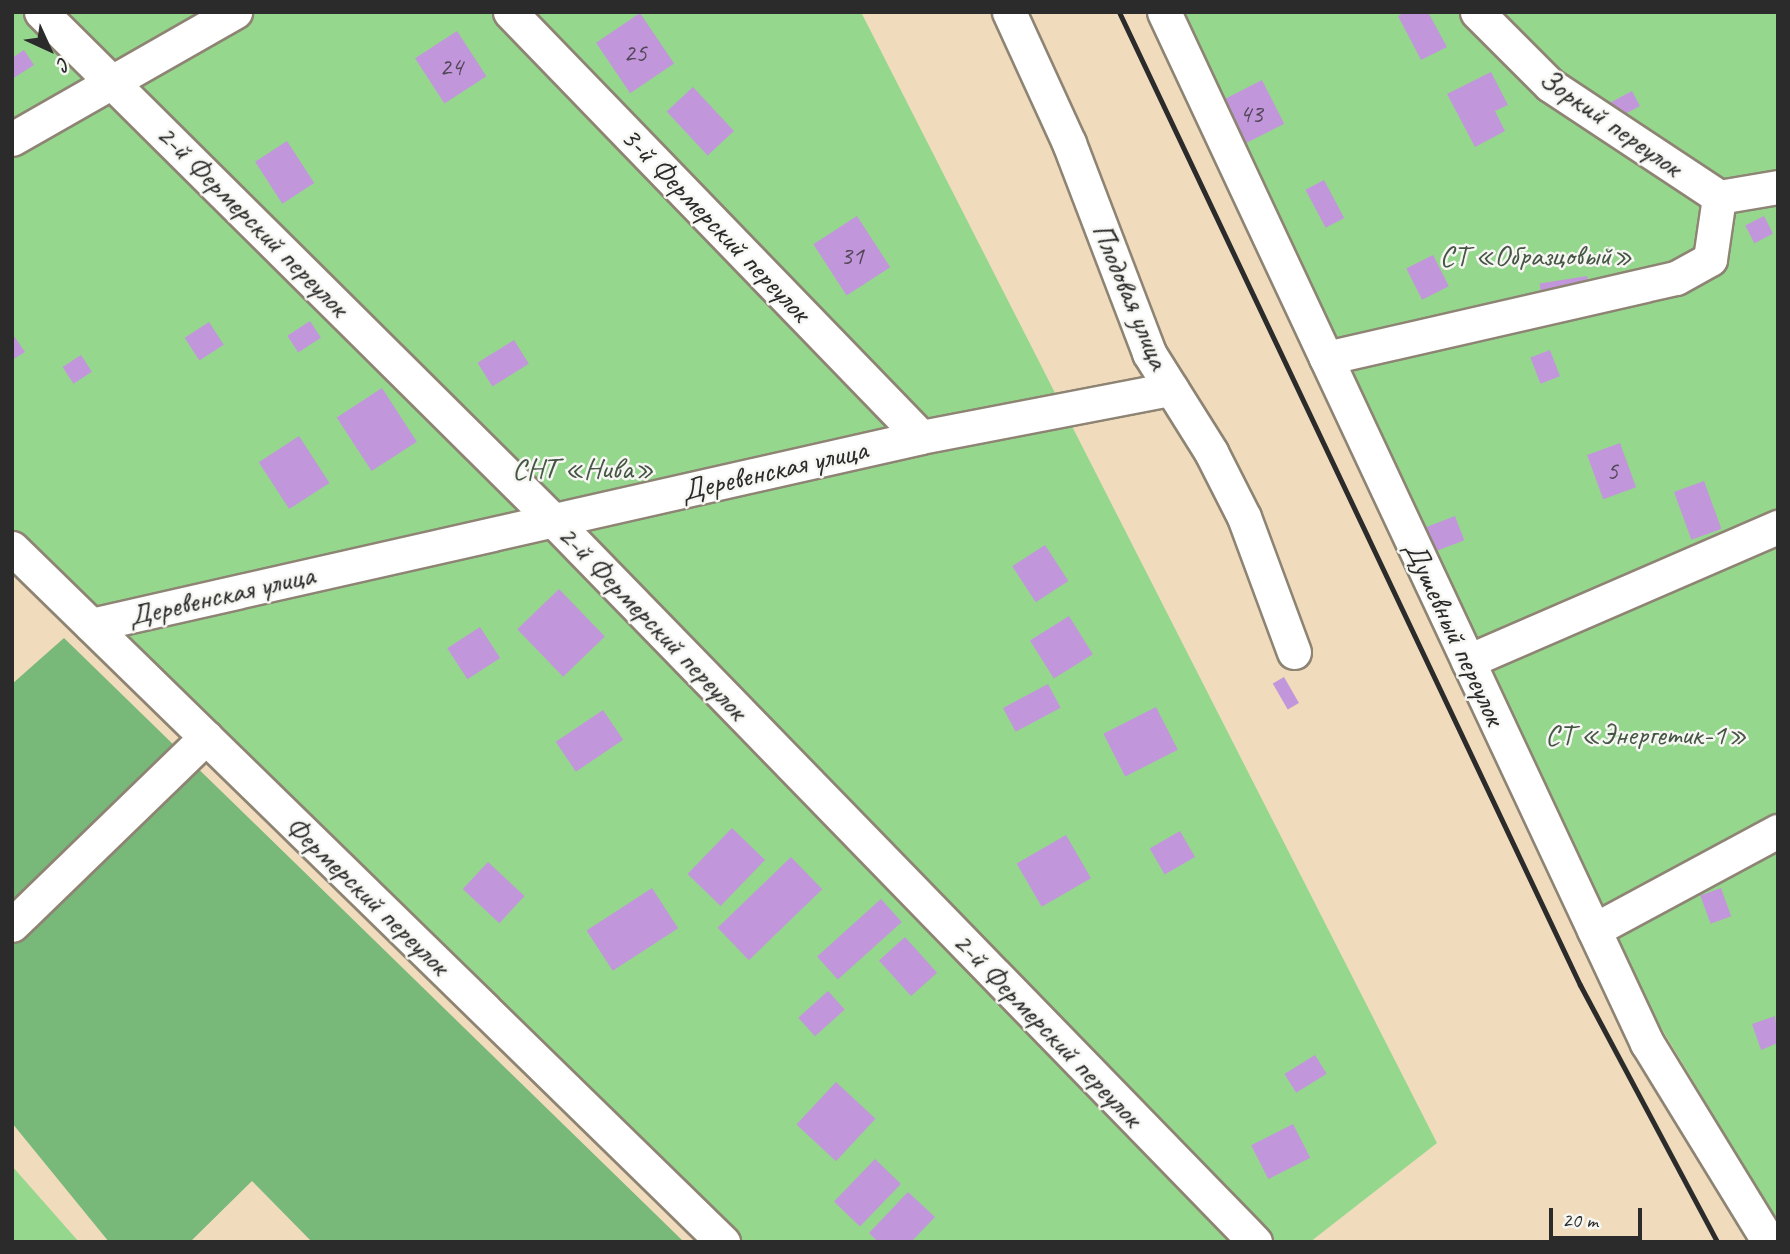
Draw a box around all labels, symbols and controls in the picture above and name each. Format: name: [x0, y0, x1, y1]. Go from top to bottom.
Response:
north arrow: [14, 14, 84, 84]
house number: 25: [623, 37, 647, 69]
house number: 24: [439, 51, 463, 83]
text: С: [52, 52, 76, 76]
street label: Зоркий переулок: [1533, 60, 1689, 184]
house number: 43: [1239, 98, 1263, 130]
street label: 2-й Фермерский переулок: [149, 116, 357, 324]
street label: 3-й Фермерский переулок: [614, 119, 818, 329]
street label: Плодовая улица: [1084, 217, 1178, 375]
park label: СТ «Образцовый»: [1439, 237, 1633, 273]
house number: 31: [840, 240, 864, 272]
street label: Деревенская улица: [676, 431, 872, 509]
park label: СНТ «Нива»: [512, 450, 654, 486]
house number: 5: [1606, 455, 1618, 487]
street label: 2-й Фермерский переулок: [551, 517, 755, 727]
street label: Душевный переулок: [1397, 535, 1513, 731]
street label: Деревенская улица: [123, 556, 319, 634]
park label: СТ «Энергетик-1»: [1545, 716, 1747, 752]
street label: Фермерский переулок: [278, 808, 458, 982]
street label: 2-й Фермерский переулок: [946, 924, 1150, 1134]
scale bar: [1552, 1194, 1645, 1238]
text: 20 m: [1562, 1207, 1598, 1233]

